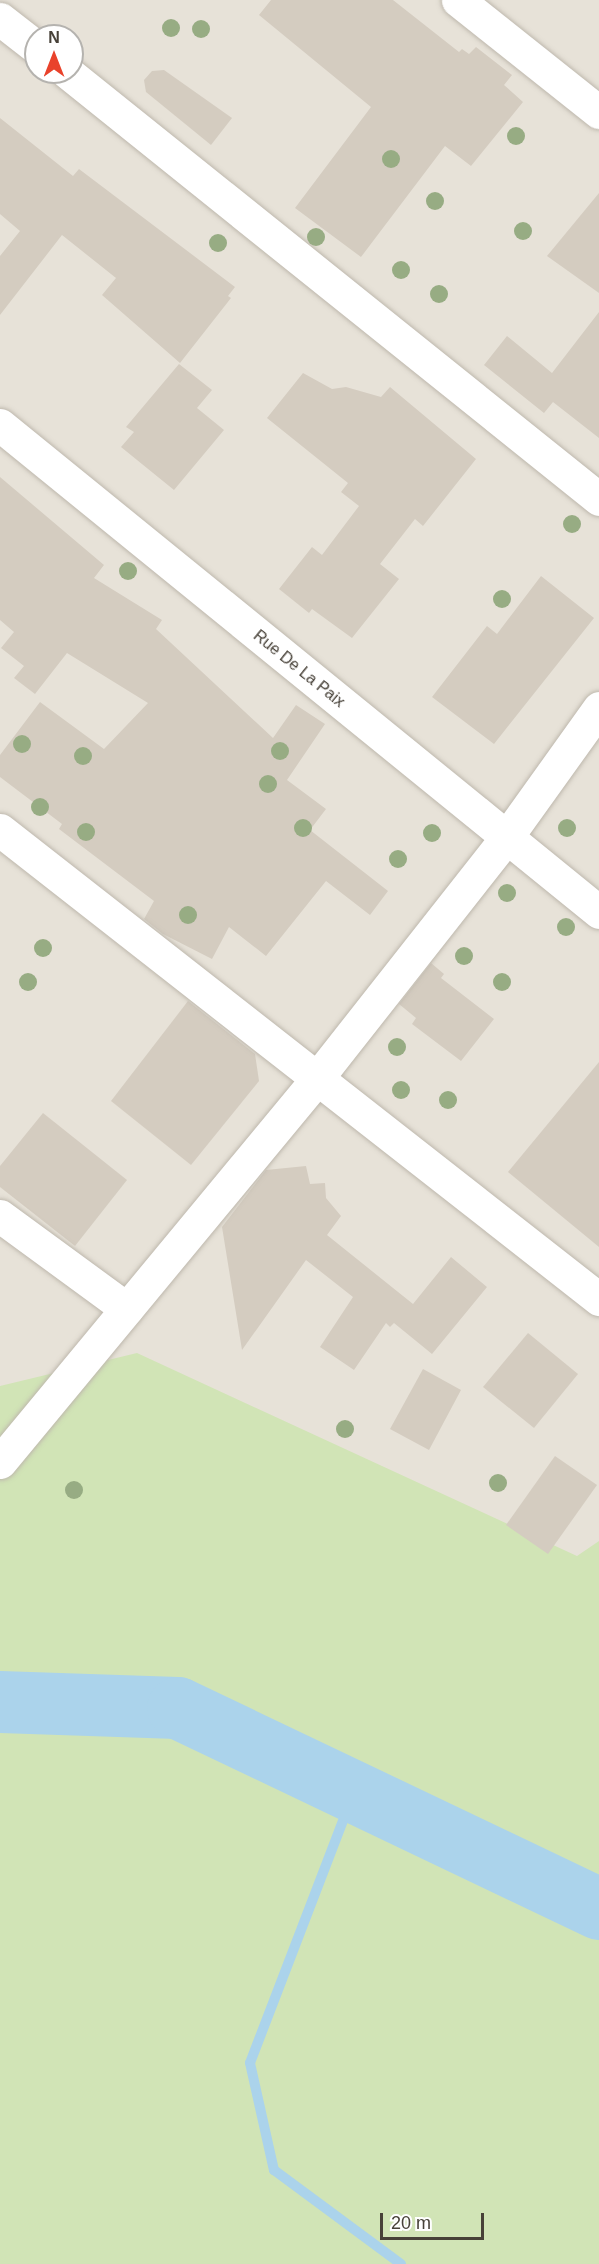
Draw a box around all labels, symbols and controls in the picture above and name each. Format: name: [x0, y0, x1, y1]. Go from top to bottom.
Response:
north arrow: [24, 24, 84, 84]
text: N: [48, 29, 60, 46]
street label: Rue De La Paix: [249, 626, 349, 712]
scale bar: [383, 2201, 486, 2239]
text: 20 m: [391, 2213, 431, 2233]

